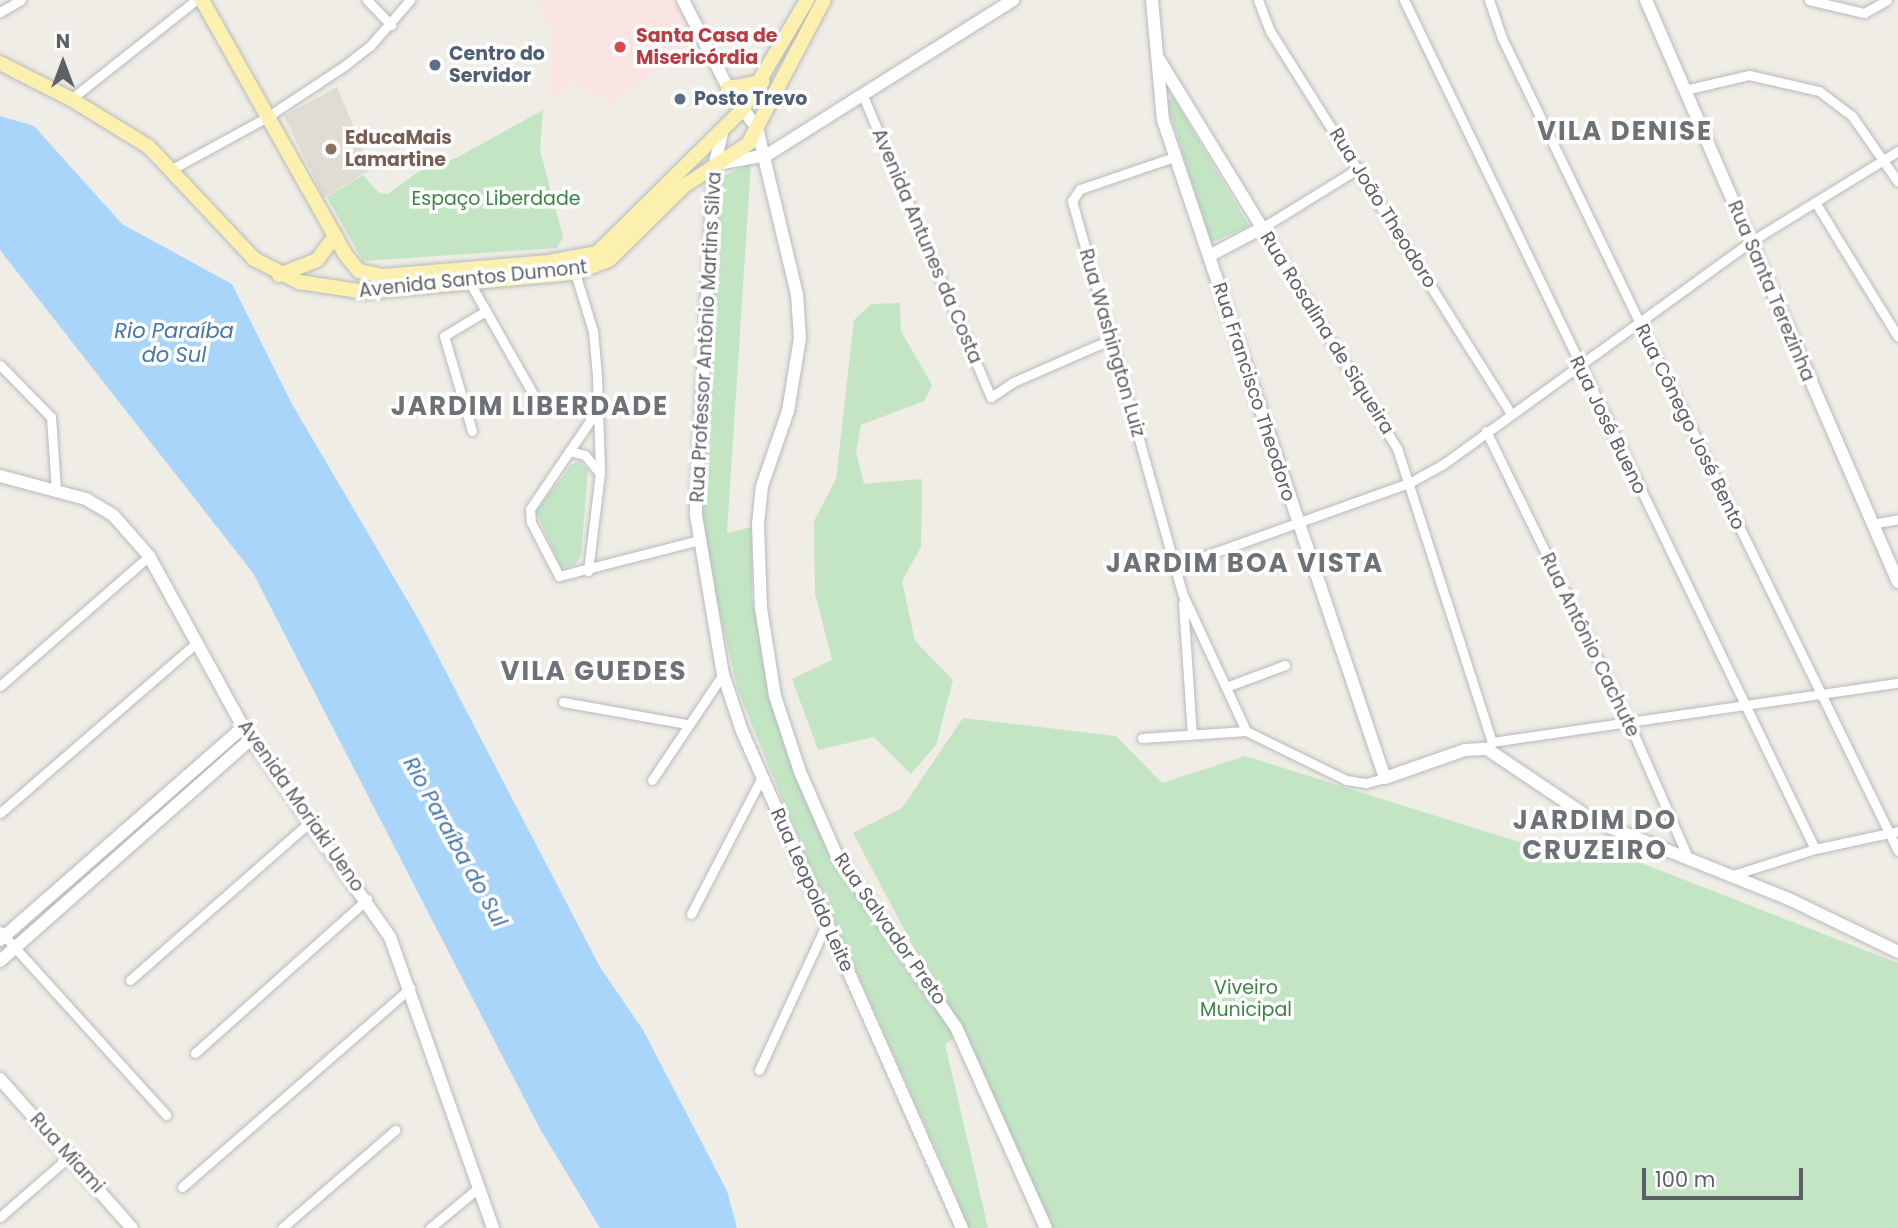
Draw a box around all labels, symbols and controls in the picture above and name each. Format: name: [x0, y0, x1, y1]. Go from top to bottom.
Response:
place label: Santa Casa de Misericórdia: [636, 25, 778, 69]
north arrow: [28, 28, 98, 98]
text: N: [56, 28, 70, 55]
marker: Santa Casa de Misericórdia: [610, 37, 630, 57]
place label: Centro do Servidor: [449, 43, 545, 87]
marker: Centro do Servidor: [427, 57, 443, 73]
place label: Posto Trevo: [694, 88, 807, 110]
marker: Posto Trevo: [672, 91, 688, 107]
district label: VILA DENISE: [1538, 116, 1712, 148]
street label: Rua João Theodoro: [1324, 124, 1442, 292]
street label: Avenida Antunes da Costa: [867, 125, 987, 367]
place label: EducaMais Lamartine: [345, 127, 452, 171]
marker: EducaMais Lamartine: [323, 141, 339, 157]
street label: Rua Professor Antônio Martins Silva: [686, 171, 726, 503]
park label: Espaço Liberdade: [411, 188, 581, 210]
street label: Rua Santa Terezinha: [1723, 197, 1819, 385]
street label: Rua Rosalina de Siqueira: [1255, 228, 1399, 438]
street label: Rua Washington Luiz: [1074, 246, 1150, 440]
street label: Avenida Santos Dumont: [358, 256, 588, 302]
street label: Rua Francisco Theodoro: [1208, 280, 1300, 504]
water label: Rio Paraíba do Sul: [114, 318, 234, 368]
street label: Rua Cônego José Bento: [1630, 320, 1750, 534]
street label: Rua José Bueno: [1565, 352, 1651, 498]
district label: JARDIM LIBERDADE: [393, 391, 667, 423]
district label: JARDIM BOA VISTA: [1108, 548, 1382, 580]
street label: Rua Antônio Cachute: [1536, 549, 1644, 741]
district label: VILA GUEDES: [502, 656, 686, 688]
street label: Avenida Moriaki Ueno: [233, 716, 369, 896]
water label: Rio Paraíba do Sul: [398, 753, 512, 931]
street label: Rua Leopoldo Leite: [766, 805, 858, 975]
district label: JARDIM DO CRUZEIRO: [1514, 805, 1676, 866]
street label: Rua Salvador Preto: [829, 849, 951, 1009]
park label: Viveiro Municipal: [1200, 977, 1292, 1021]
street label: Rua Miami: [25, 1108, 109, 1198]
scale bar: [1646, 1154, 1807, 1198]
text: 100 m: [1655, 1165, 1715, 1194]

